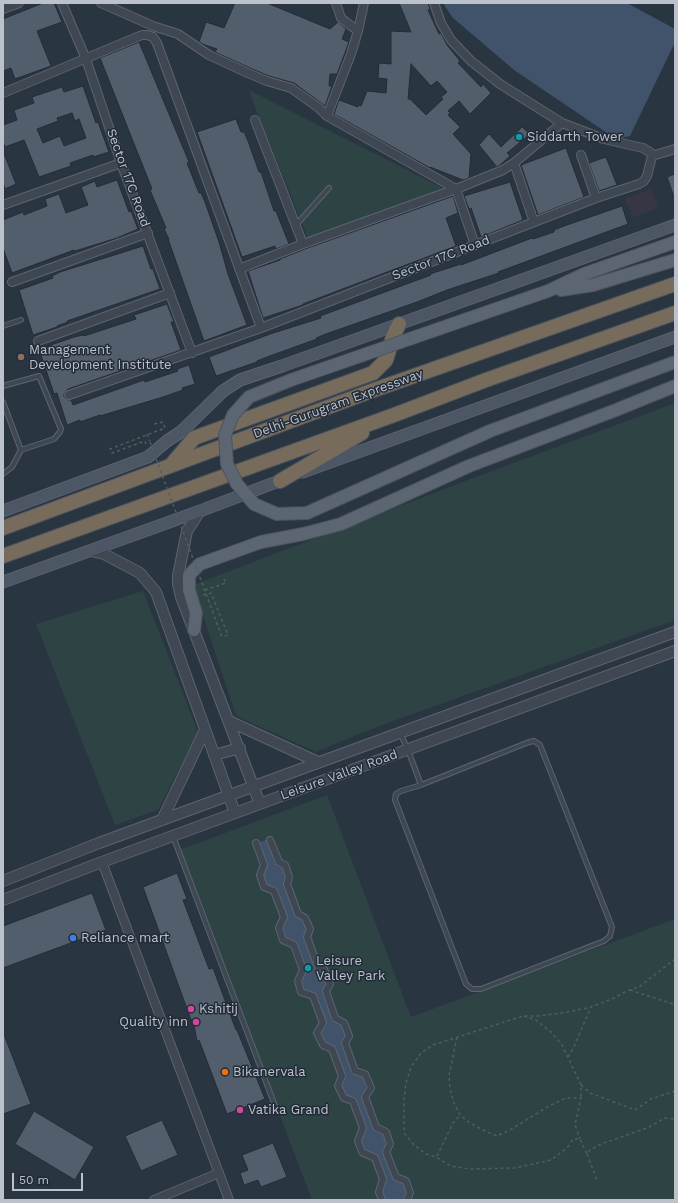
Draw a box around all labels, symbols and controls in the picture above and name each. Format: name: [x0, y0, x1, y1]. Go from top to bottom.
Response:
street label: Sector 17C Road: [103, 127, 153, 229]
place label: Siddarth Tower: [527, 129, 623, 145]
marker: Siddarth Tower: [514, 132, 524, 142]
street label: Sector 17C Road: [390, 232, 492, 284]
place label: Management Development Institute: [29, 342, 172, 373]
marker: Management Development Institute: [16, 352, 26, 362]
street label: Delhi-Gurugram Expressway: [251, 366, 425, 442]
street label: Leisure Valley Road: [278, 747, 400, 803]
place label: Reliance mart: [81, 930, 169, 946]
marker: Reliance mart: [68, 933, 78, 943]
place label: Leisure Valley Park: [316, 953, 385, 984]
marker: Leisure Valley Park: [303, 963, 313, 973]
place label: Kshitij: [199, 1001, 238, 1017]
marker: Kshitij: [186, 1004, 196, 1014]
place label: Quality inn: [119, 1014, 188, 1030]
marker: Quality inn: [191, 1017, 201, 1027]
place label: Bikanervala: [233, 1064, 306, 1080]
marker: Bikanervala: [220, 1067, 230, 1077]
place label: Vatika Grand: [248, 1102, 329, 1118]
marker: Vatika Grand: [235, 1105, 245, 1115]
scale bar: [14, 1165, 85, 1191]
text: 50 m: [19, 1173, 49, 1187]

